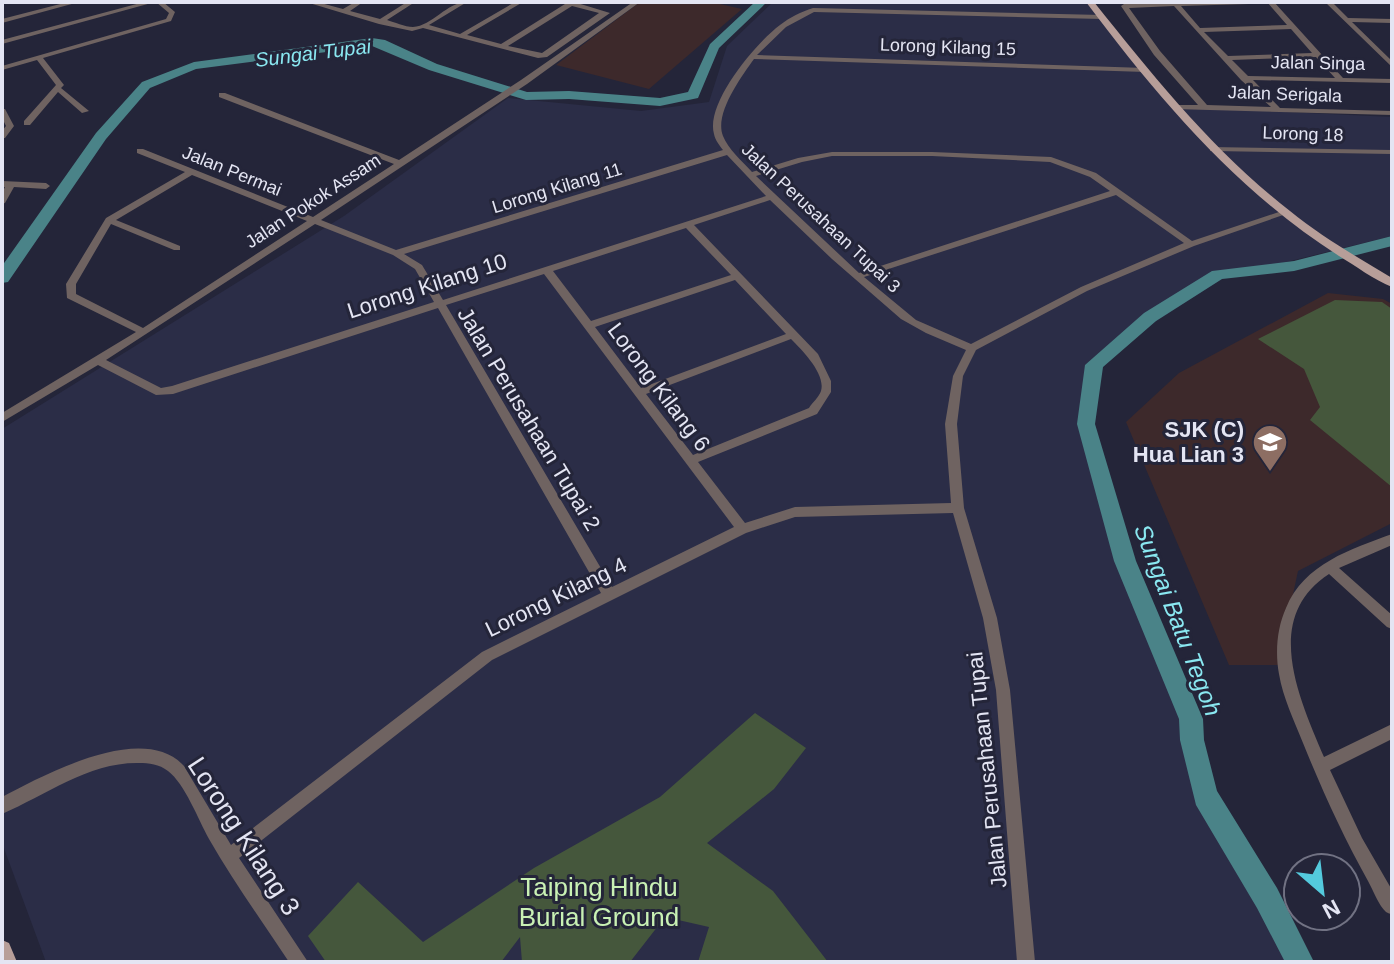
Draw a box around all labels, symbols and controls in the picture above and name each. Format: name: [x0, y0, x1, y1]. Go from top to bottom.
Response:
water label: Sungai Tupai: [254, 35, 373, 71]
street label: Lorong Kilang 15: [880, 35, 1016, 59]
street label: Jalan Singa: [1271, 52, 1366, 74]
street label: Jalan Serigala: [1228, 82, 1343, 106]
street label: Lorong 18: [1262, 123, 1344, 145]
street label: Jalan Perusahaan Tupai 3: [738, 139, 904, 297]
street label: Jalan Permai: [180, 142, 284, 200]
street label: Jalan Pokok Assam: [242, 150, 384, 252]
street label: Lorong Kilang 11: [490, 159, 624, 217]
street label: Lorong Kilang 10: [344, 248, 510, 324]
street label: Jalan Perusahaan Tupai 2: [452, 303, 606, 535]
street label: Lorong Kilang 6: [603, 318, 715, 456]
place label: SJK (C) Hua Lian 3: [1133, 417, 1244, 467]
school or university icon: SJK (C) Hua Lian 3: [1251, 423, 1289, 473]
water label: Sungai Batu Tegoh: [1129, 520, 1227, 720]
street label: Lorong Kilang 4: [481, 552, 631, 642]
street label: Jalan Perusahaan Tupai: [962, 651, 1012, 889]
street label: Lorong Kilang 3: [182, 751, 306, 921]
north arrow: [1282, 852, 1362, 932]
park label: Taiping Hindu Burial Ground: [519, 872, 679, 932]
text: N: [1318, 894, 1344, 924]

